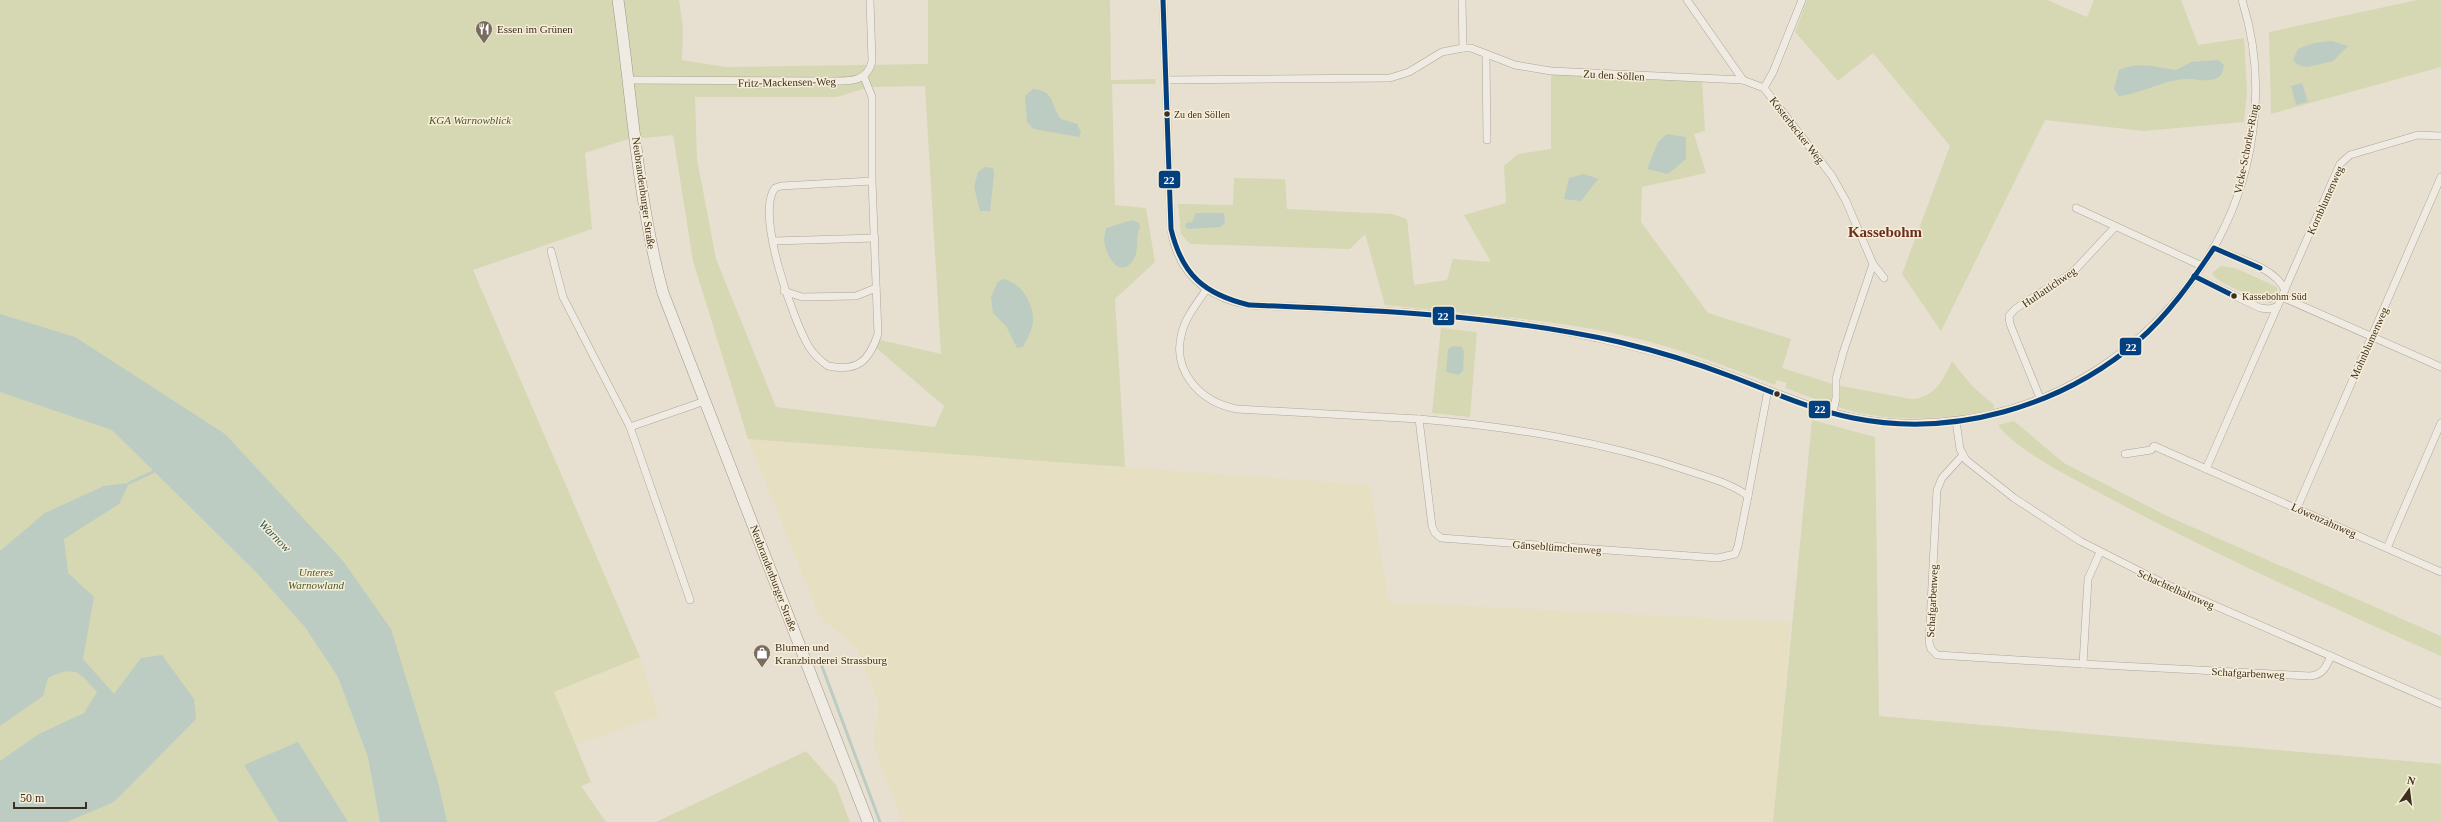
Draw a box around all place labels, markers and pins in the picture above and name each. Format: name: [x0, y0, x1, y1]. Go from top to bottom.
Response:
restaurant icon: Essen im Grünen: [474, 19, 494, 44]
place label: Essen im Grünen: [497, 23, 573, 35]
marker: Zu den Söllen: [1162, 109, 1172, 119]
place label: Zu den Söllen: [1174, 109, 1230, 120]
marker: Kassebohm Süd: [2229, 291, 2239, 301]
place label: Kassebohm Süd: [2242, 291, 2307, 302]
unlabelled marker: [1772, 389, 1782, 399]
place label: Blumen und Kranzbinderei Strassburg: [775, 641, 887, 666]
shop icon: Blumen und Kranzbinderei Strassburg: [752, 643, 772, 668]

